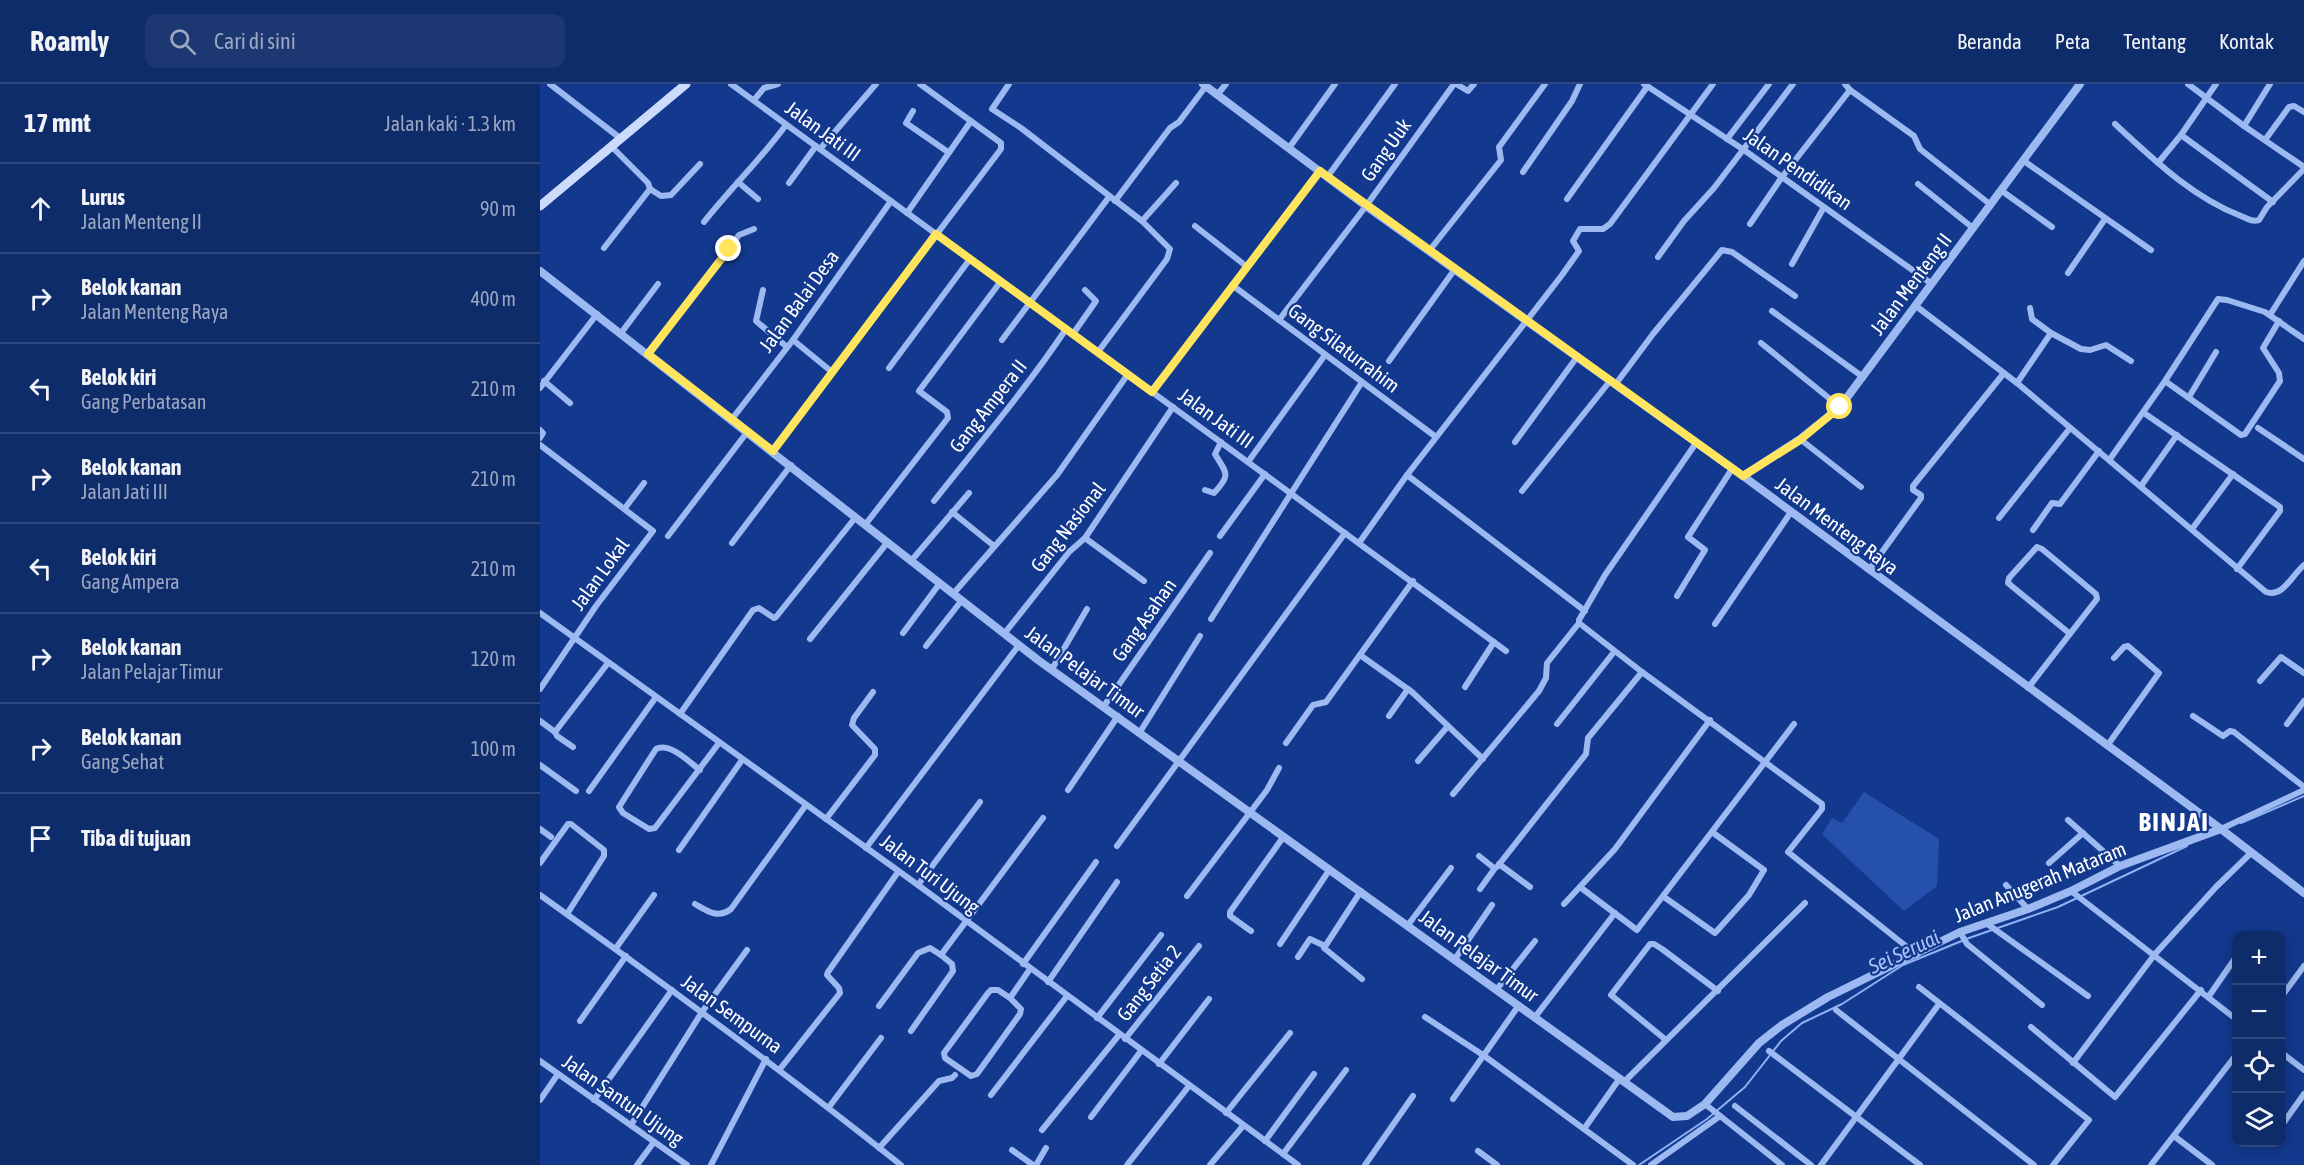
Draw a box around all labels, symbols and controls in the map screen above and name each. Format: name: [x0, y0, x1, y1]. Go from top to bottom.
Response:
search box: [145, 14, 565, 68]
text: Roamly: [30, 25, 109, 57]
icon: search: [166, 25, 199, 58]
text: Cari di sini: [214, 28, 296, 54]
text: Beranda: [1957, 29, 2022, 53]
text: Peta: [2055, 29, 2090, 53]
text: Tentang: [2123, 29, 2186, 53]
text: Kontak: [2219, 29, 2274, 53]
street label: Jalan Jati III: [781, 96, 865, 165]
text: 17 mnt: [24, 108, 91, 138]
text: Jalan kaki · 1.3 km: [384, 112, 516, 135]
street label: Gang Uuk: [1356, 114, 1416, 185]
street label: Jalan Pendidikan: [1740, 123, 1857, 214]
text: Lurus: [81, 184, 125, 210]
icon: ahead: [24, 192, 57, 225]
text: 90 m: [480, 197, 516, 220]
text: Jalan Menteng II: [81, 210, 202, 233]
street label: Jalan Menteng II: [1865, 229, 1956, 339]
route end: [715, 235, 741, 261]
street label: Jalan Balai Desa: [754, 245, 843, 356]
text: Belok kanan: [81, 274, 182, 300]
icon: right: [24, 282, 57, 315]
text: 400 m: [471, 287, 516, 310]
street label: Gang Silaturrahim: [1284, 298, 1404, 397]
text: Jalan Menteng Raya: [81, 300, 228, 323]
street label: Gang Ampera II: [944, 355, 1031, 457]
text: Belok kiri: [81, 364, 156, 390]
icon: left: [24, 372, 57, 405]
text: 210 m: [471, 377, 516, 400]
street label: Jalan Jati III: [1174, 383, 1258, 452]
text: Gang Perbatasan: [81, 390, 206, 413]
route start: [1826, 393, 1852, 419]
text: Belok kanan: [81, 454, 182, 480]
icon: right: [24, 462, 57, 495]
text: 210 m: [471, 467, 516, 490]
street label: Jalan Menteng Raya: [1772, 472, 1903, 579]
street label: Gang Nasional: [1025, 477, 1110, 576]
text: Jalan Jati III: [81, 480, 168, 503]
street label: Jalan Lokal: [566, 533, 634, 614]
text: Belok kiri: [81, 544, 156, 570]
icon: left: [24, 552, 57, 585]
text: 210 m: [471, 557, 516, 580]
text: Gang Ampera: [81, 570, 180, 593]
street label: Gang Asahan: [1107, 574, 1180, 666]
street label: Jalan Pelajar Timur: [1021, 621, 1150, 723]
text: Belok kanan: [81, 634, 182, 660]
icon: right: [24, 642, 57, 675]
text: 120 m: [471, 647, 516, 670]
text: Jalan Pelajar Timur: [81, 660, 223, 683]
text: Belok kanan: [81, 724, 182, 750]
icon: right: [24, 732, 57, 765]
text: 100 m: [471, 737, 516, 760]
text: Gang Sehat: [81, 750, 164, 773]
district label: BINJAI: [2139, 807, 2209, 837]
icon: arrive: [24, 822, 57, 855]
text: Tiba di tujuan: [81, 825, 191, 851]
street label: Jalan Turi Ujung: [876, 829, 985, 918]
street label: Jalan Anugerah Mataram: [1950, 837, 2129, 927]
street label: Jalan Pelajar Timur: [1415, 905, 1544, 1007]
water label: Sei Seruai: [1863, 924, 1943, 978]
map controls: [2232, 931, 2286, 1147]
button: +: [2232, 931, 2286, 985]
street label: Gang Setia 2: [1112, 940, 1185, 1025]
street label: Jalan Sempurna: [678, 969, 787, 1058]
button: −: [2232, 985, 2286, 1039]
button: locate: [2232, 1039, 2286, 1093]
street label: Jalan Santun Ujung: [558, 1049, 689, 1150]
button: layers: [2232, 1093, 2286, 1147]

